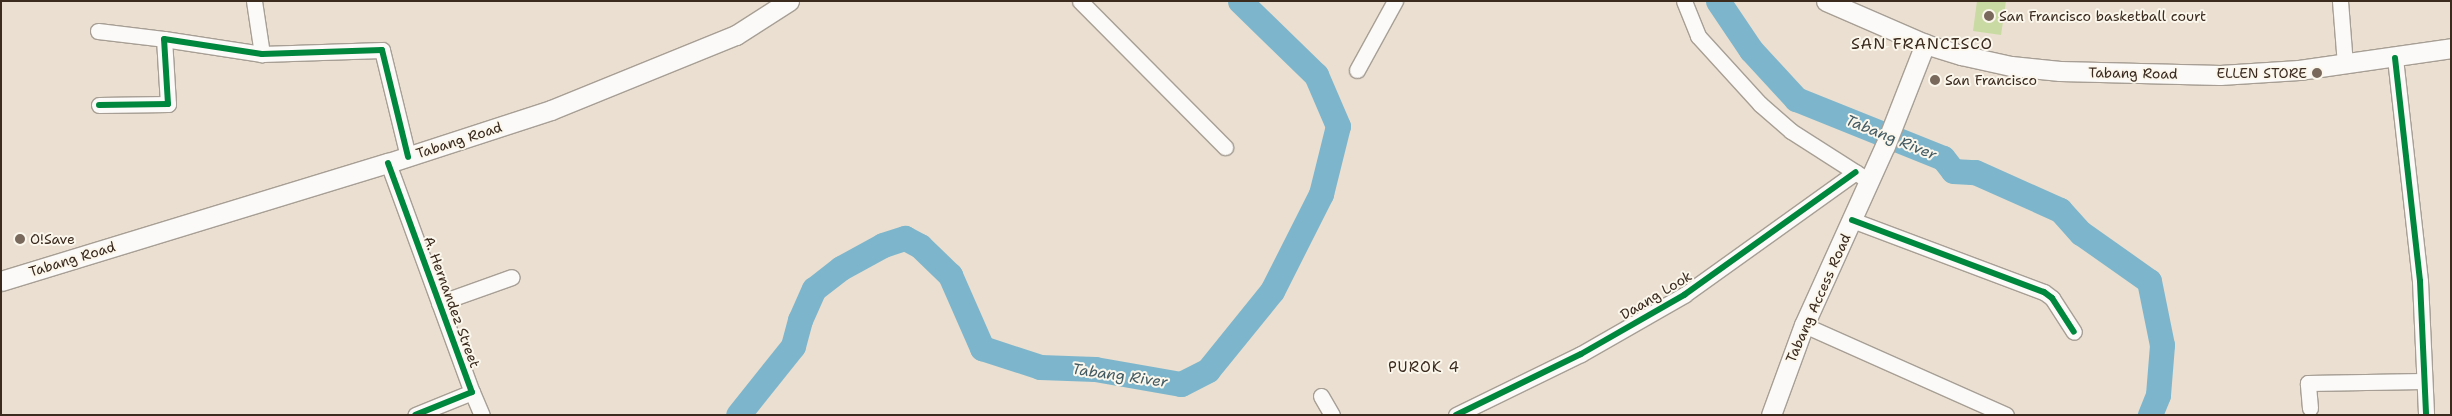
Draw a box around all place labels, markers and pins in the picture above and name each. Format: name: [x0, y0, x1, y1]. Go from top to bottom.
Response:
place label: San Francisco basketball court: [1999, 8, 2206, 24]
marker: San Francisco basketball court: [1983, 10, 1995, 22]
place label: ELLEN STORE: [2217, 65, 2307, 81]
marker: ELLEN STORE: [2311, 67, 2323, 79]
place label: San Francisco: [1945, 72, 2037, 88]
marker: San Francisco: [1929, 74, 1941, 86]
place label: O!Save: [30, 231, 75, 247]
marker: O!Save: [14, 233, 26, 245]

